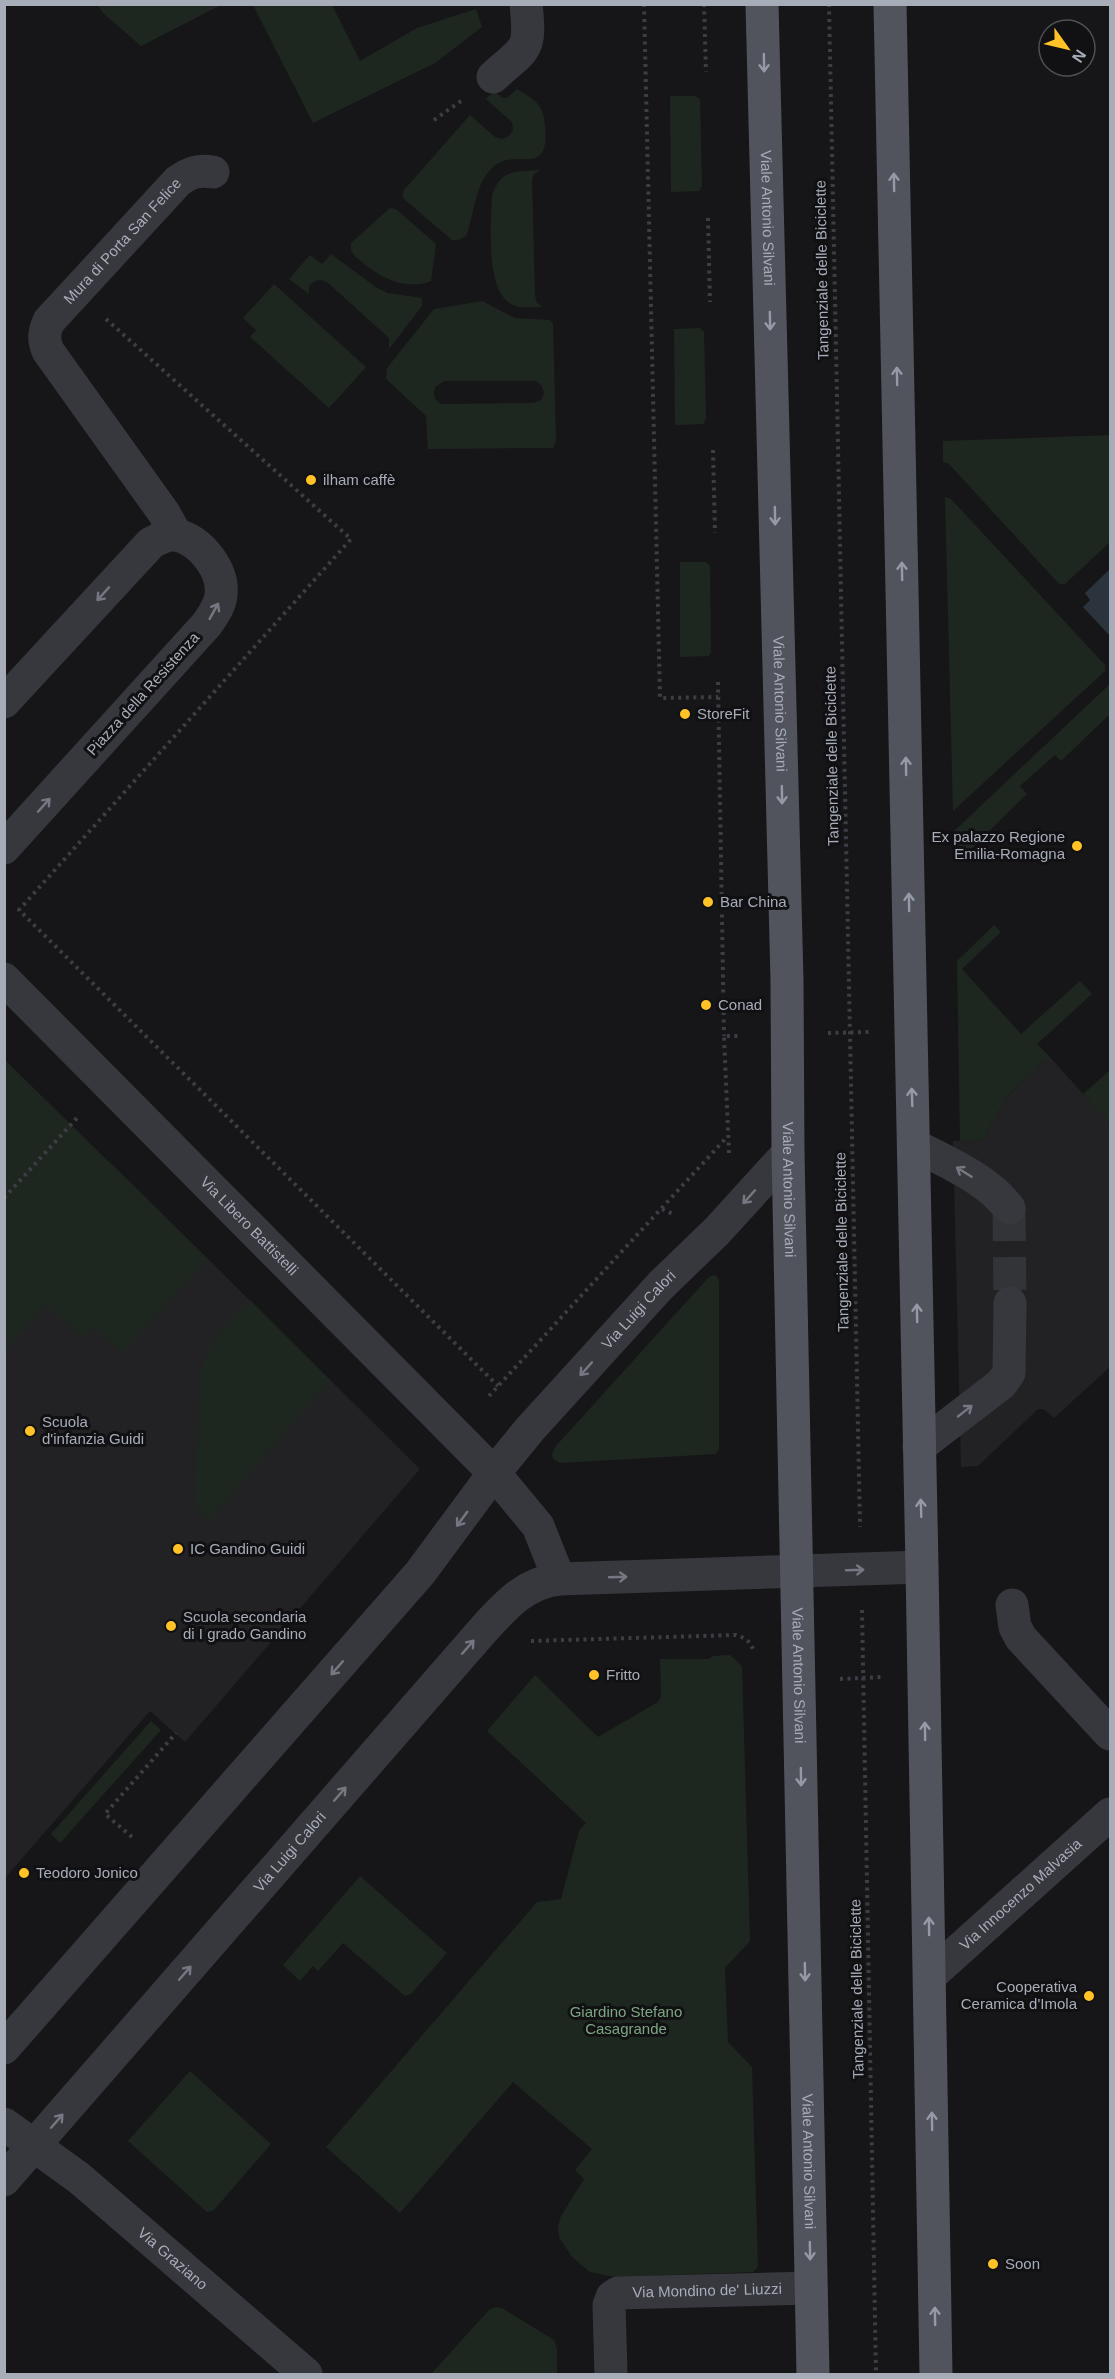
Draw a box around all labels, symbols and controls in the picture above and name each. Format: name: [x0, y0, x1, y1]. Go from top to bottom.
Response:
north arrow: [1037, 18, 1097, 78]
text: N: [1069, 47, 1089, 66]
one-way arrow: [758, 52, 769, 72]
street label: Viale Antonio Silvani: [758, 150, 778, 286]
one-way arrow: [888, 172, 899, 192]
street label: Mura di Porta San Felice: [60, 174, 184, 307]
street label: Tangenziale delle Biciclette: [811, 180, 832, 360]
one-way arrow: [764, 310, 776, 330]
one-way arrow: [892, 367, 903, 387]
place label: ilham caffè: [323, 471, 395, 488]
marker: ilham caffè: [304, 473, 318, 487]
one-way arrow: [769, 505, 781, 525]
one-way arrow: [896, 562, 907, 582]
one-way arrow: [96, 586, 110, 601]
one-way arrow: [208, 603, 220, 620]
street label: Piazza della Resistenza: [83, 628, 203, 759]
street label: Viale Antonio Silvani: [770, 636, 791, 772]
street label: Tangenziale delle Biciclette: [821, 666, 842, 846]
place label: StoreFit: [697, 705, 750, 722]
marker: StoreFit: [678, 707, 692, 721]
one-way arrow: [900, 757, 912, 777]
one-way arrow: [776, 784, 788, 804]
one-way arrow: [37, 797, 51, 812]
place label: Ex palazzo Regione Emilia-Romagna: [932, 828, 1066, 862]
marker: Ex palazzo Regione Emilia-Romagna: [1070, 839, 1084, 853]
place label: Bar China: [720, 893, 787, 910]
one-way arrow: [903, 893, 914, 913]
marker: Bar China: [701, 895, 715, 909]
place label: Conad: [718, 996, 762, 1013]
marker: Conad: [699, 998, 713, 1012]
one-way arrow: [907, 1088, 918, 1108]
street label: Viale Antonio Silvani: [780, 1122, 799, 1258]
street label: Tangenziale delle Biciclette: [831, 1152, 852, 1332]
one-way arrow: [956, 1166, 973, 1179]
street label: Via Libero Battistelli: [197, 1173, 302, 1278]
one-way arrow: [742, 1189, 756, 1204]
street label: Via Luigi Calori: [598, 1267, 679, 1352]
one-way arrow: [911, 1304, 922, 1324]
one-way arrow: [578, 1361, 593, 1376]
one-way arrow: [957, 1405, 973, 1418]
place label: Scuola d'infanzia Guidi: [42, 1413, 144, 1447]
marker: Scuola d'infanzia Guidi: [23, 1424, 37, 1438]
one-way arrow: [915, 1499, 926, 1519]
one-way arrow: [455, 1510, 468, 1526]
place label: IC Gandino Guidi: [190, 1540, 305, 1557]
marker: IC Gandino Guidi: [171, 1542, 185, 1556]
one-way arrow: [844, 1565, 864, 1576]
one-way arrow: [607, 1571, 627, 1582]
place label: Scuola secondaria di I grado Gandino: [183, 1608, 307, 1642]
street label: Viale Antonio Silvani: [789, 1608, 809, 1744]
marker: Scuola secondaria di I grado Gandino: [164, 1619, 178, 1633]
one-way arrow: [461, 1640, 475, 1655]
one-way arrow: [330, 1660, 344, 1675]
place label: Fritto: [606, 1666, 640, 1683]
marker: Fritto: [587, 1668, 601, 1682]
one-way arrow: [919, 1722, 931, 1742]
one-way arrow: [796, 1767, 807, 1787]
one-way arrow: [333, 1787, 347, 1802]
street label: Via Luigi Calori: [250, 1808, 329, 1895]
street label: Via Innocenzo Malvasia: [956, 1834, 1085, 1953]
place label: Teodoro Jonico: [36, 1864, 138, 1881]
marker: Teodoro Jonico: [17, 1866, 31, 1880]
street label: Tangenziale delle Biciclette: [846, 1899, 867, 2079]
one-way arrow: [923, 1917, 934, 1937]
one-way arrow: [799, 1962, 811, 1982]
one-way arrow: [178, 1966, 192, 1981]
place label: Cooperativa Ceramica d'Imola: [961, 1978, 1078, 2012]
marker: Cooperativa Ceramica d'Imola: [1082, 1989, 1096, 2003]
park label: Giardino Stefano Casagrande: [570, 2003, 682, 2037]
street label: Viale Antonio Silvani: [799, 2093, 819, 2229]
one-way arrow: [926, 2112, 938, 2132]
one-way arrow: [50, 2113, 64, 2128]
street label: Via Graziano: [135, 2224, 211, 2293]
one-way arrow: [805, 2241, 816, 2261]
place label: Soon: [1005, 2255, 1040, 2272]
marker: Soon: [986, 2257, 1000, 2271]
street label: Via Mondino de' Liuzzi: [632, 2280, 782, 2301]
one-way arrow: [930, 2307, 941, 2327]

